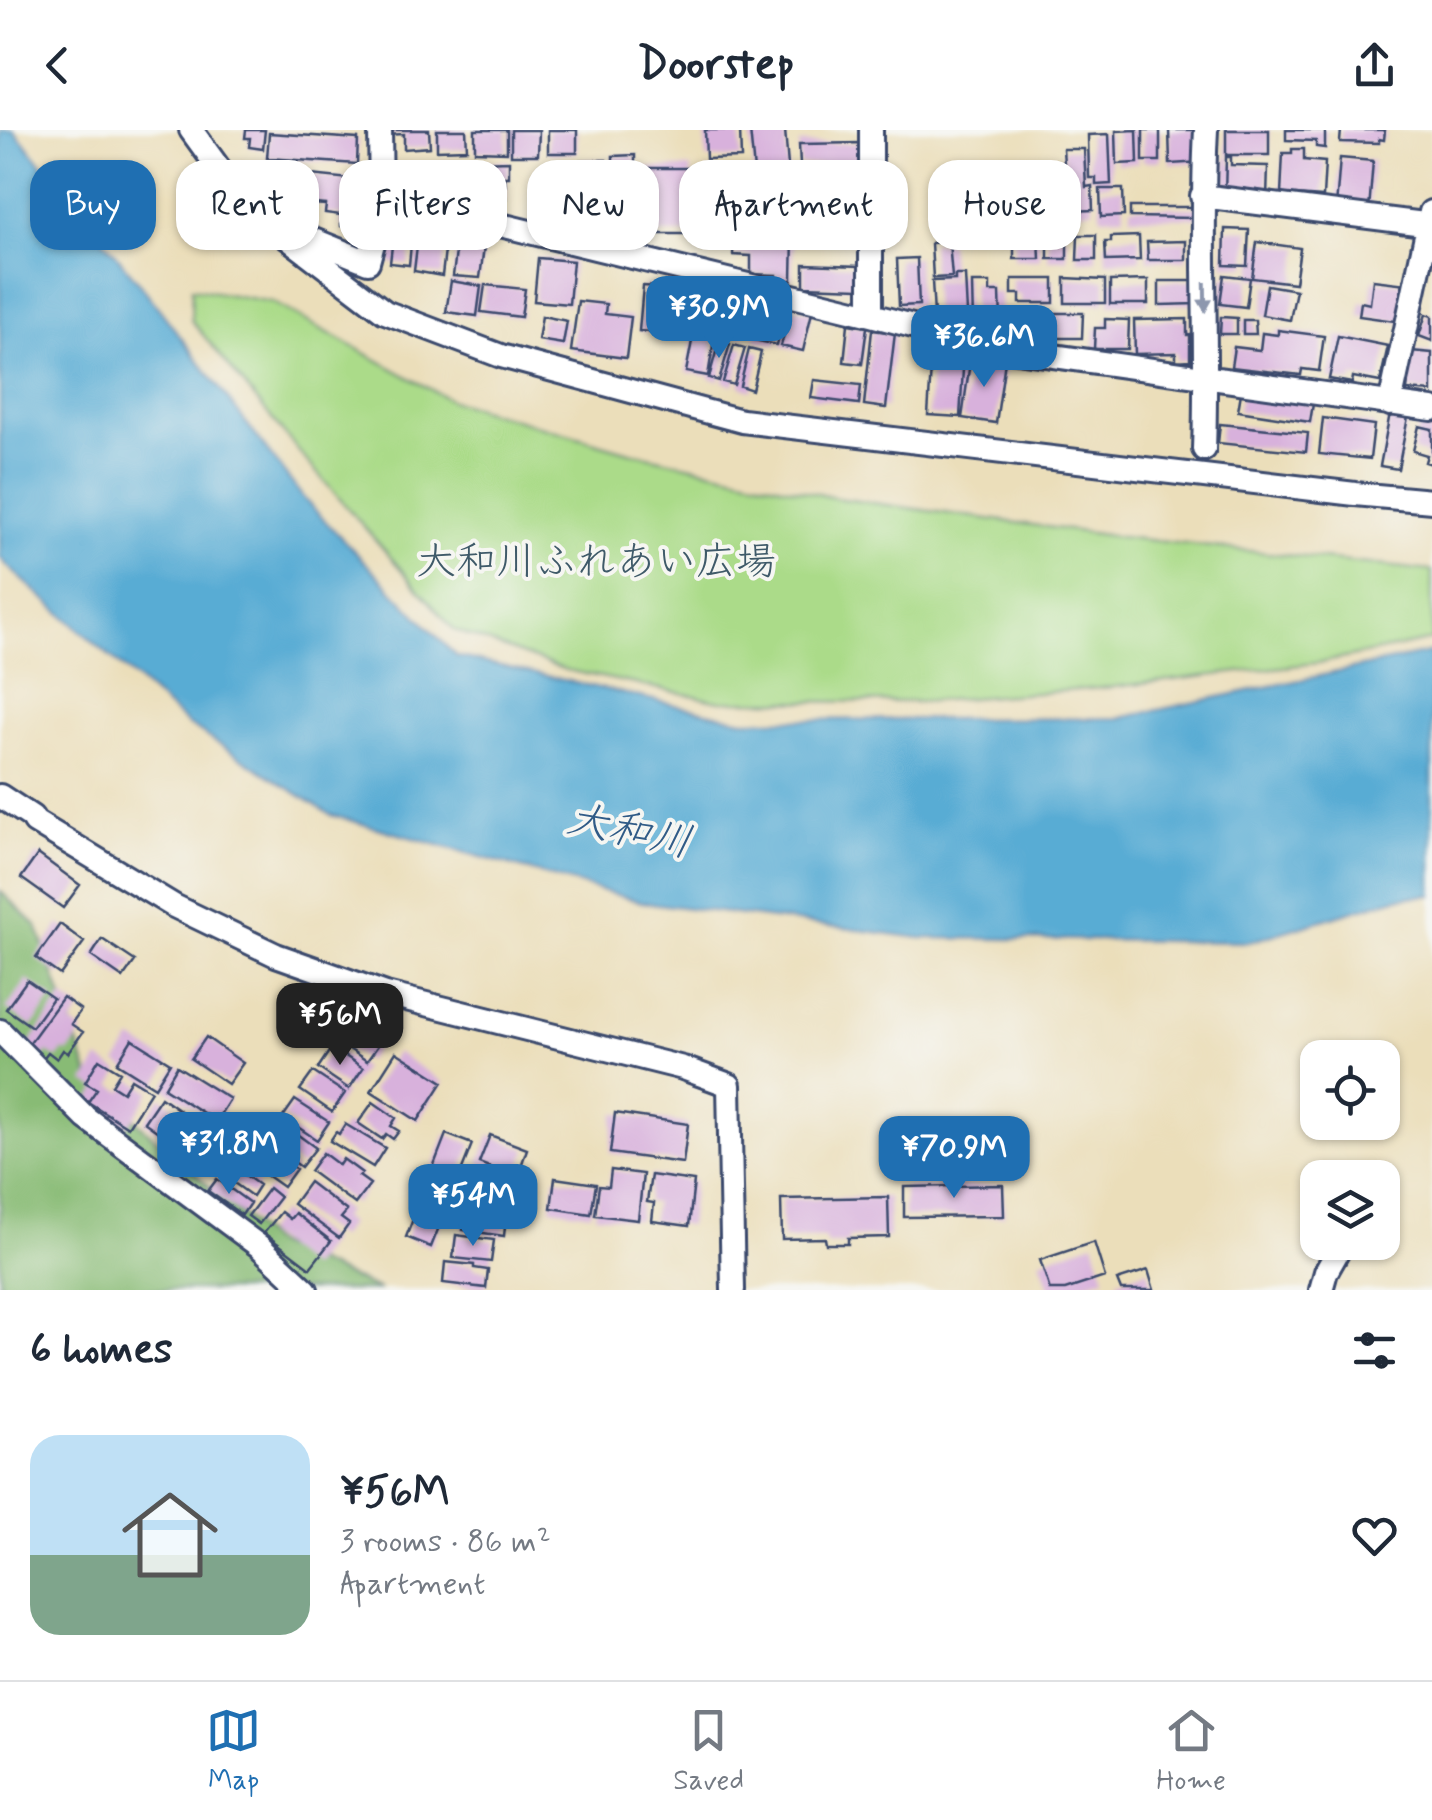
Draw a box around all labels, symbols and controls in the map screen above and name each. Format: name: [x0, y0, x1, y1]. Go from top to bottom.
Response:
text: Doorstep: [637, 36, 795, 95]
icon: back: [30, 38, 85, 93]
icon: share: [1347, 38, 1402, 93]
chip: Buy: [30, 160, 156, 250]
chip: Rent: [176, 160, 319, 250]
chip: Filters: [339, 160, 507, 250]
chip: New: [527, 160, 659, 250]
chip: Apartment: [679, 160, 908, 250]
chip: House: [928, 160, 1081, 250]
pin: ¥30.9M: [638, 276, 800, 361]
one-way arrow: [1197, 282, 1213, 314]
text: ¥30.9M: [668, 287, 770, 329]
pin: ¥36.6M: [903, 305, 1065, 390]
text: ¥36.6M: [933, 316, 1035, 358]
park label: 大和川ふれあい広場: [416, 537, 776, 589]
water label: 大和川: [562, 792, 697, 872]
pin: ¥56M: [281, 983, 399, 1068]
text: ¥56M: [298, 994, 382, 1036]
map controls: [1300, 1040, 1400, 1260]
button: locate: [1300, 1040, 1400, 1140]
pin: ¥31.8M: [148, 1112, 310, 1197]
pin: ¥70.9M: [873, 1116, 1035, 1201]
text: ¥31.8M: [179, 1123, 279, 1165]
text: ¥70.9M: [901, 1127, 1007, 1169]
button: layers: [1300, 1160, 1400, 1260]
pin: ¥54M: [414, 1164, 532, 1249]
text: ¥54M: [430, 1175, 516, 1217]
text: 6 homes: [30, 1323, 173, 1378]
icon: filters: [1347, 1323, 1402, 1378]
text: ¥56M: [340, 1466, 450, 1521]
icon: home: [110, 1475, 230, 1595]
icon: heart: [1347, 1508, 1402, 1563]
text: 3 rooms · 86 m²: [340, 1521, 551, 1563]
text: Apartment: [340, 1563, 485, 1605]
tab: Map: [206, 1703, 261, 1800]
tab: Saved: [673, 1703, 744, 1800]
tab: Home: [1156, 1703, 1226, 1800]

